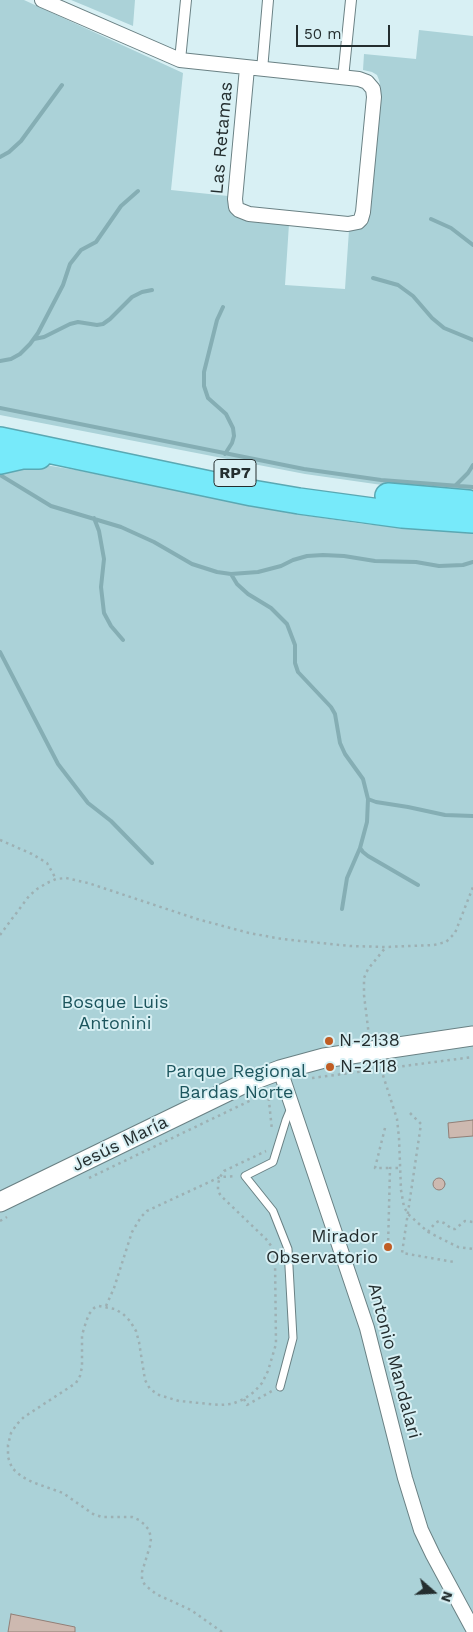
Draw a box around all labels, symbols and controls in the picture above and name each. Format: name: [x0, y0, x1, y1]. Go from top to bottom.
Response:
scale bar: [298, 15, 392, 47]
text: 50 m: [304, 25, 341, 43]
street label: Las Retamas: [206, 81, 238, 195]
road number: RP7: [214, 459, 256, 486]
park label: Bosque Luis Antonini: [62, 992, 168, 1034]
place label: N-2138: [339, 1030, 400, 1052]
marker: N-2138: [323, 1035, 335, 1047]
place label: N-2118: [340, 1056, 397, 1078]
park label: Parque Regional Bardas Norte: [165, 1061, 307, 1104]
marker: N-2118: [324, 1061, 336, 1073]
street label: Jesús María: [68, 1111, 172, 1177]
place label: Mirador Observatorio: [266, 1226, 378, 1268]
marker: Mirador Observatorio: [382, 1241, 394, 1253]
street label: Antonio Mandalari: [363, 1281, 425, 1441]
north arrow: [408, 1567, 458, 1617]
text: N: [438, 1589, 456, 1604]

